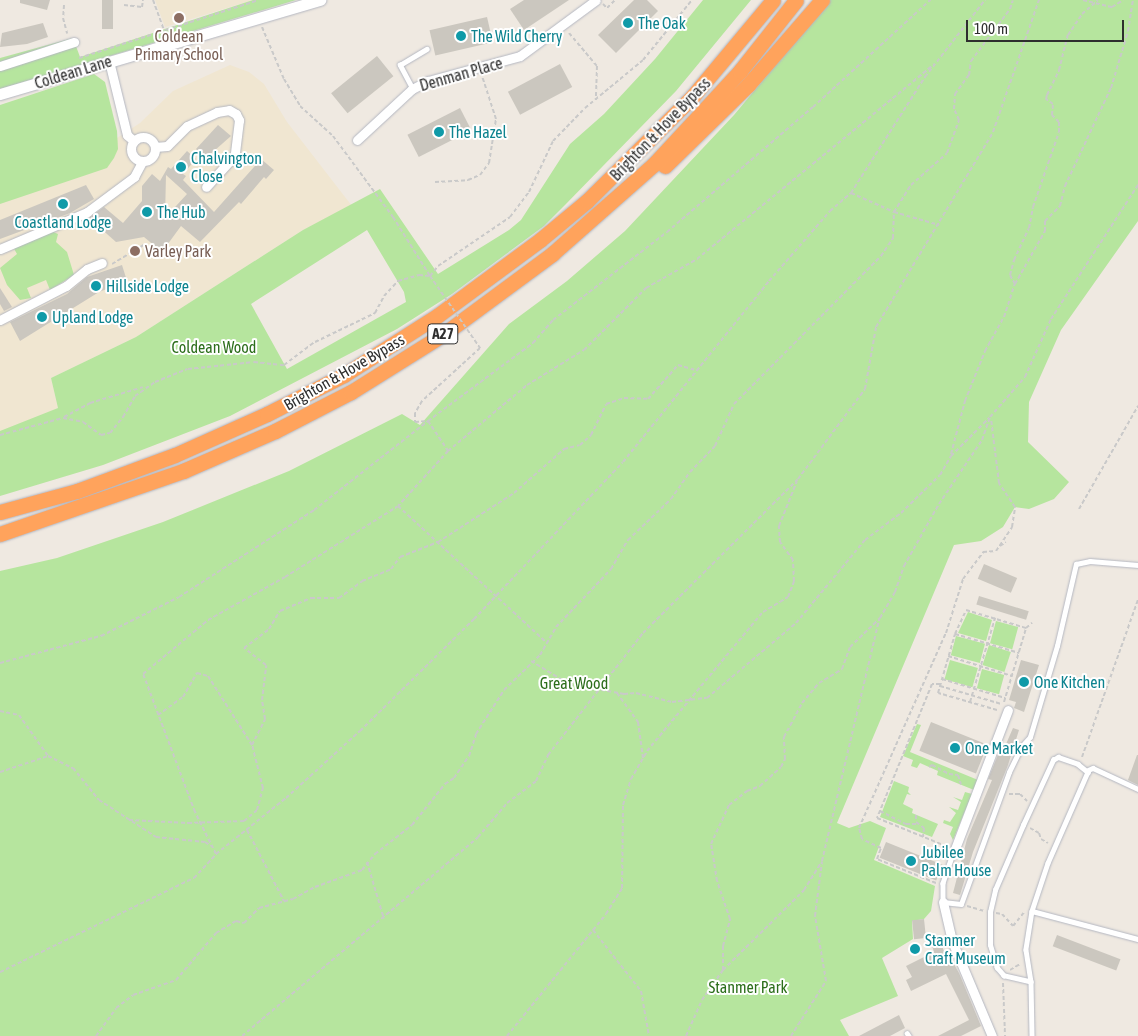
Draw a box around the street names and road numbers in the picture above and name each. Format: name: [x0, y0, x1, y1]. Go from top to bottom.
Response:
street label: Coldean Lane: [32, 51, 114, 93]
street label: Denman Place: [417, 53, 505, 95]
street label: Brighton & Hove Bypass: [606, 73, 714, 185]
road number: A27: [427, 322, 459, 346]
street label: Brighton & Hove Bypass: [280, 330, 408, 414]

